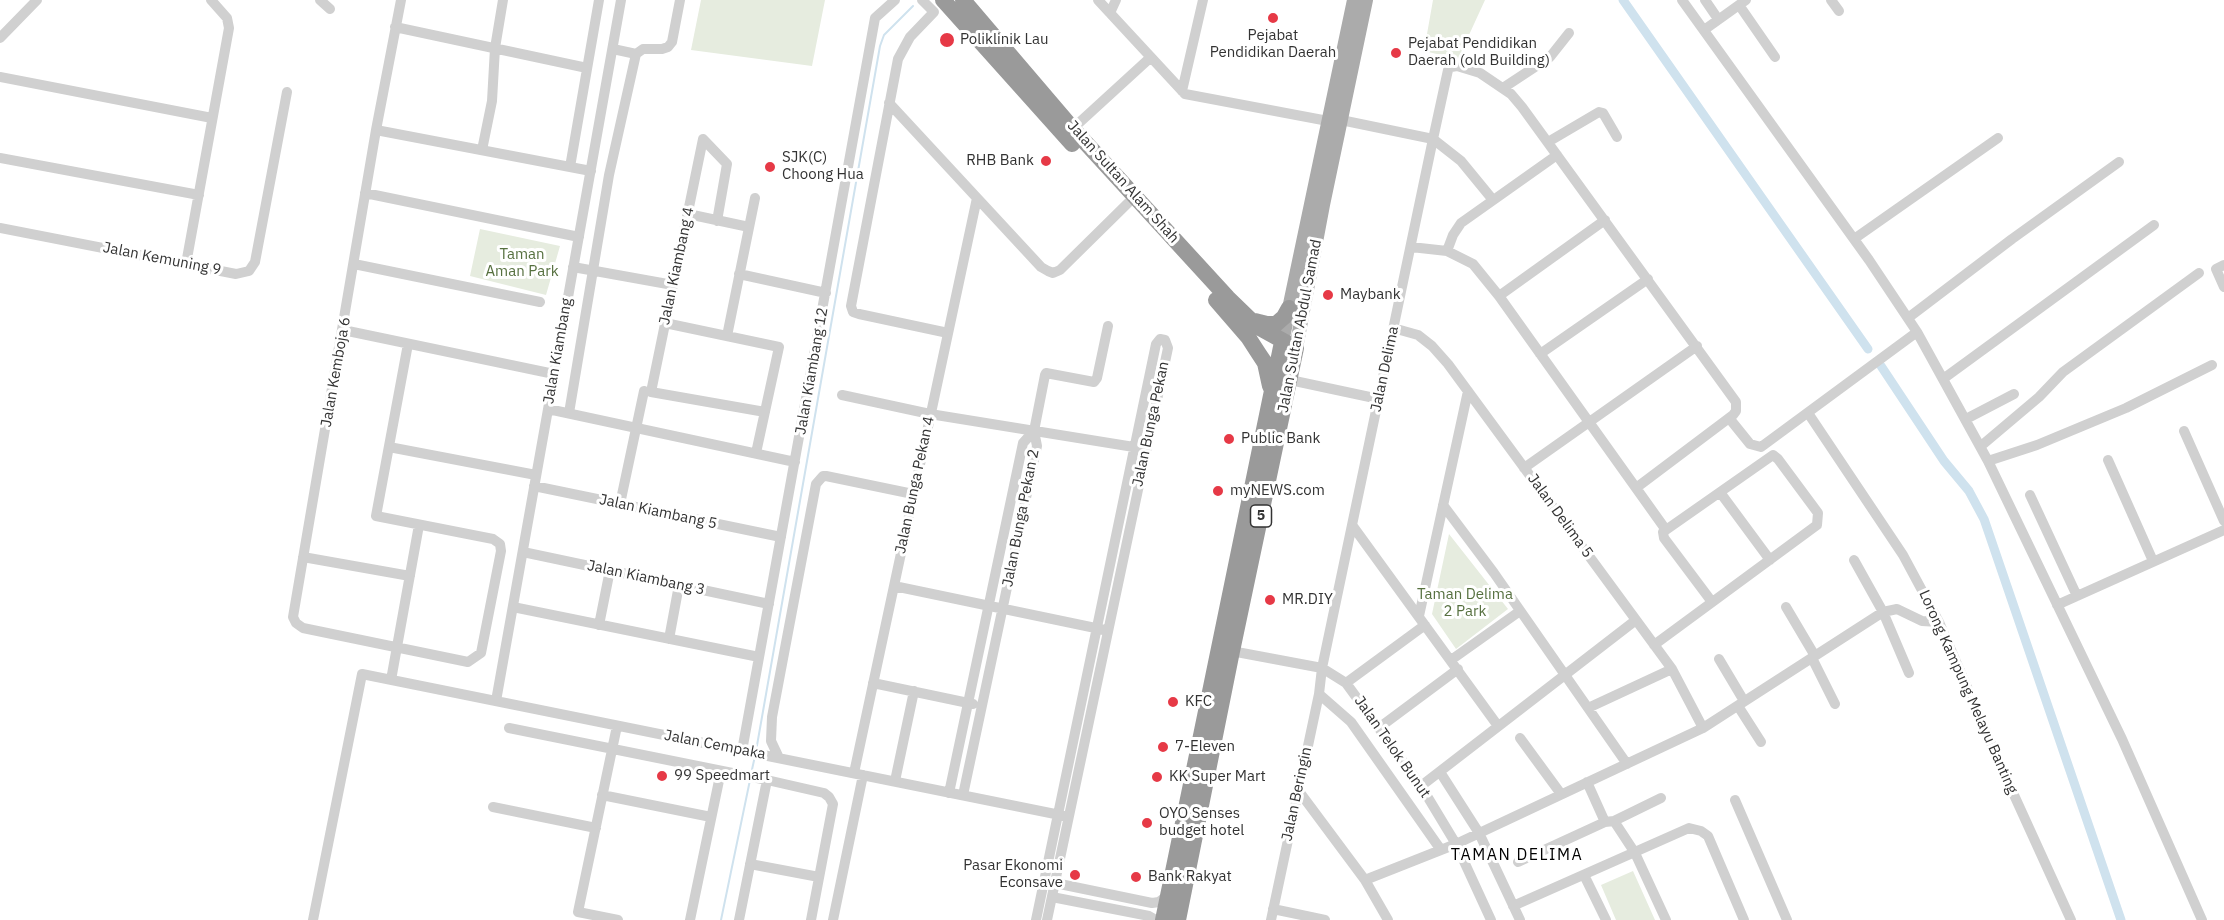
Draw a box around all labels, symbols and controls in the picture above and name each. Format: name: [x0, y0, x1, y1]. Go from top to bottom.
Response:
marker: Pejabat Pendidikan Daerah: [1266, 11, 1280, 25]
place label: Pejabat Pendidikan Daerah: [1210, 27, 1336, 62]
marker: Poliklinik Lau: [938, 31, 956, 49]
place label: Poliklinik Lau: [960, 31, 1048, 49]
place label: Pejabat Pendidikan Daerah (old Building): [1408, 35, 1550, 70]
marker: Pejabat Pendidikan Daerah (old Building): [1389, 46, 1403, 60]
street label: Jalan Sultan Alam Shah: [1063, 117, 1183, 247]
place label: SJK(C) Choong Hua: [782, 149, 864, 184]
place label: RHB Bank: [966, 152, 1034, 170]
marker: RHB Bank: [1039, 154, 1053, 168]
marker: SJK(C) Choong Hua: [763, 160, 777, 174]
street label: Jalan Kiambang 4: [656, 206, 698, 326]
street label: Jalan Sultan Abdul Samad: [1274, 238, 1326, 414]
street label: Jalan Kemuning 9: [101, 239, 223, 279]
park label: Taman Aman Park: [485, 246, 559, 281]
place label: Maybank: [1340, 286, 1401, 304]
marker: Maybank: [1321, 288, 1335, 302]
street label: Jalan Kiambang: [540, 297, 576, 405]
street label: Jalan Kiambang 12: [792, 306, 832, 436]
street label: Jalan Kemboja 6: [317, 315, 355, 429]
street label: Jalan Delima: [1367, 325, 1403, 413]
street label: Jalan Bunga Pekan: [1129, 360, 1173, 488]
street label: Jalan Bunga Pekan 4: [892, 415, 938, 555]
place label: Public Bank: [1241, 430, 1320, 448]
marker: Public Bank: [1222, 432, 1236, 446]
street label: Jalan Bunga Pekan 2: [999, 448, 1043, 588]
street label: Jalan Delima 5: [1523, 470, 1597, 562]
place label: myNEWS.com: [1230, 482, 1325, 500]
marker: myNEWS.com: [1211, 484, 1225, 498]
street label: Jalan Kiambang 5: [598, 491, 718, 533]
road number: 5: [1250, 505, 1272, 527]
street label: Jalan Kiambang 3: [586, 557, 706, 599]
park label: Taman Delima 2 Park: [1417, 586, 1513, 621]
street label: Lorong Kampung Melayu Banting: [1915, 587, 2021, 797]
place label: MR.DIY: [1282, 591, 1333, 609]
marker: MR.DIY: [1263, 593, 1277, 607]
place label: KFC: [1185, 693, 1212, 711]
street label: Jalan Telok Bunut: [1350, 693, 1434, 801]
marker: KFC: [1166, 695, 1180, 709]
street label: Jalan Cempaka: [663, 726, 767, 764]
place label: 7-Eleven: [1175, 738, 1235, 756]
marker: 7-Eleven: [1156, 740, 1170, 754]
street label: Jalan Beringin: [1278, 745, 1316, 843]
place label: 99 Speedmart: [674, 767, 770, 785]
place label: KK Super Mart: [1169, 768, 1266, 786]
marker: 99 Speedmart: [655, 769, 669, 783]
marker: KK Super Mart: [1150, 770, 1164, 784]
place label: OYO Senses budget hotel: [1159, 805, 1244, 840]
marker: OYO Senses budget hotel: [1140, 816, 1154, 830]
district label: TAMAN DELIMA: [1451, 845, 1583, 865]
place label: Pasar Ekonomi Econsave: [963, 857, 1063, 892]
marker: Pasar Ekonomi Econsave: [1068, 868, 1082, 882]
place label: Bank Rakyat: [1148, 868, 1232, 886]
marker: Bank Rakyat: [1129, 870, 1143, 884]

